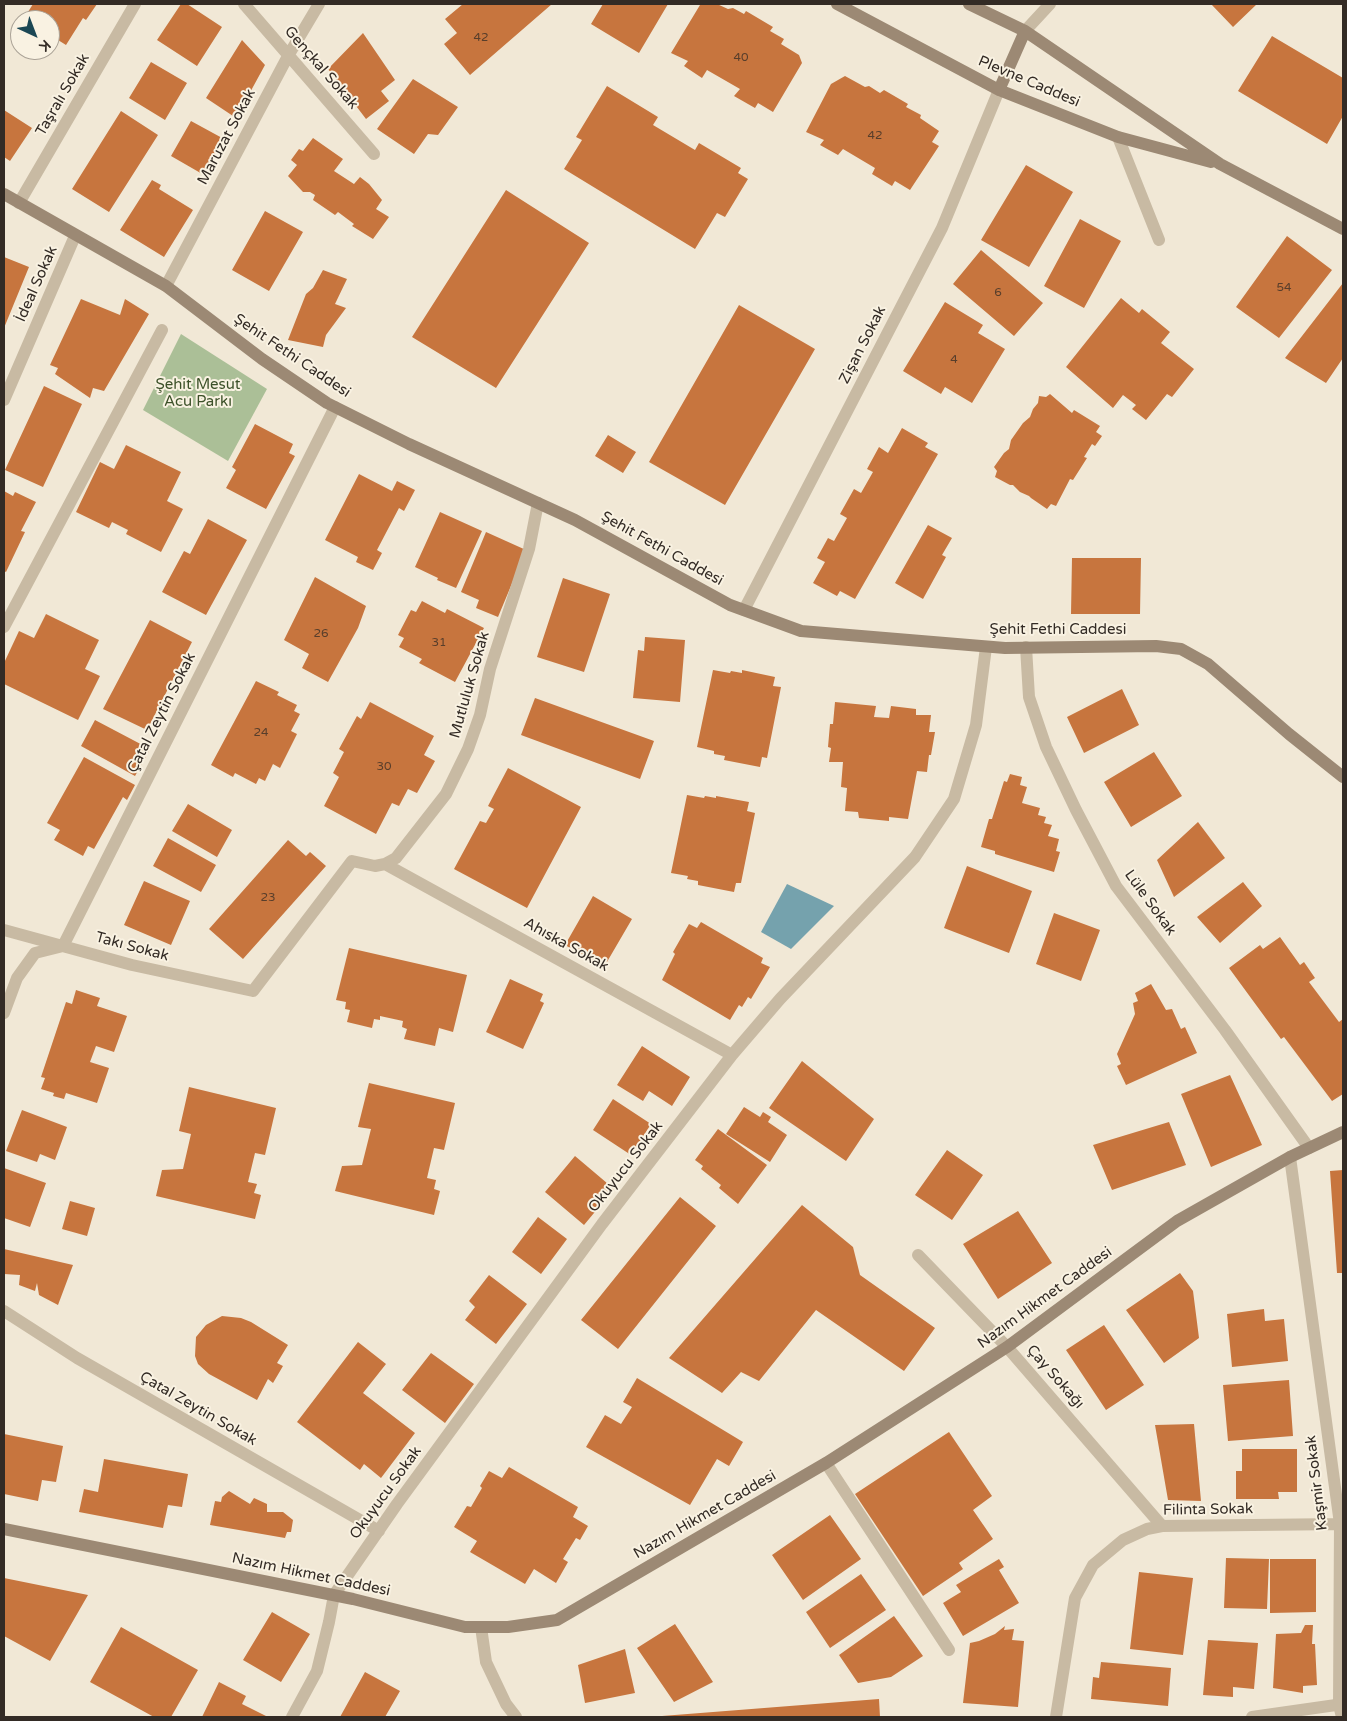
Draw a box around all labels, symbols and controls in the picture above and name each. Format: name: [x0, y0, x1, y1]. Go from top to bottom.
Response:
north arrow: [10, 10, 60, 60]
street label: Gençkal Sokak: [280, 23, 362, 113]
house number: 42: [473, 31, 489, 45]
text: K: [36, 36, 54, 55]
street label: Taşralı Sokak: [32, 51, 94, 139]
house number: 40: [733, 51, 749, 65]
street label: Plevne Caddesi: [975, 52, 1083, 112]
street label: Maruzat Sokak: [194, 86, 260, 188]
house number: 42: [867, 129, 883, 143]
street label: İdeal Sokak: [12, 243, 62, 325]
house number: 54: [1276, 281, 1292, 295]
house number: 6: [994, 286, 1002, 300]
street label: Zişan Sokak: [836, 303, 890, 387]
street label: Şehit Fethi Caddesi: [230, 310, 354, 402]
house number: 4: [950, 353, 958, 367]
park label: Şehit Mesut Acu Parkı: [155, 376, 241, 411]
street label: Şehit Fethi Caddesi: [598, 508, 726, 590]
street label: Şehit Fethi Caddesi: [990, 621, 1126, 639]
house number: 26: [313, 627, 329, 641]
street label: Mutluluk Sokak: [446, 630, 494, 740]
house number: 31: [431, 636, 447, 650]
street label: Çatal Zeytin Sokak: [124, 650, 200, 776]
house number: 24: [253, 726, 269, 740]
house number: 30: [376, 760, 392, 774]
street label: Lüle Sokak: [1120, 867, 1180, 939]
house number: 23: [260, 891, 276, 905]
street label: Ahıska Sokak: [520, 914, 612, 976]
street label: Takı Sokak: [93, 929, 171, 965]
street label: Okuyucu Sokak: [585, 1118, 667, 1216]
street label: Nazım Hikmet Caddesi: [974, 1243, 1116, 1353]
street label: Çay Sokağı: [1022, 1341, 1088, 1413]
street label: Çatal Zeytin Sokak: [136, 1368, 260, 1450]
street label: Kaşmir Sokak: [1302, 1434, 1332, 1532]
street label: Okuyucu Sokak: [346, 1443, 426, 1543]
street label: Nazım Hikmet Caddesi: [631, 1467, 779, 1563]
street label: Filinta Sokak: [1163, 1500, 1253, 1520]
street label: Nazım Hikmet Caddesi: [230, 1549, 392, 1601]

